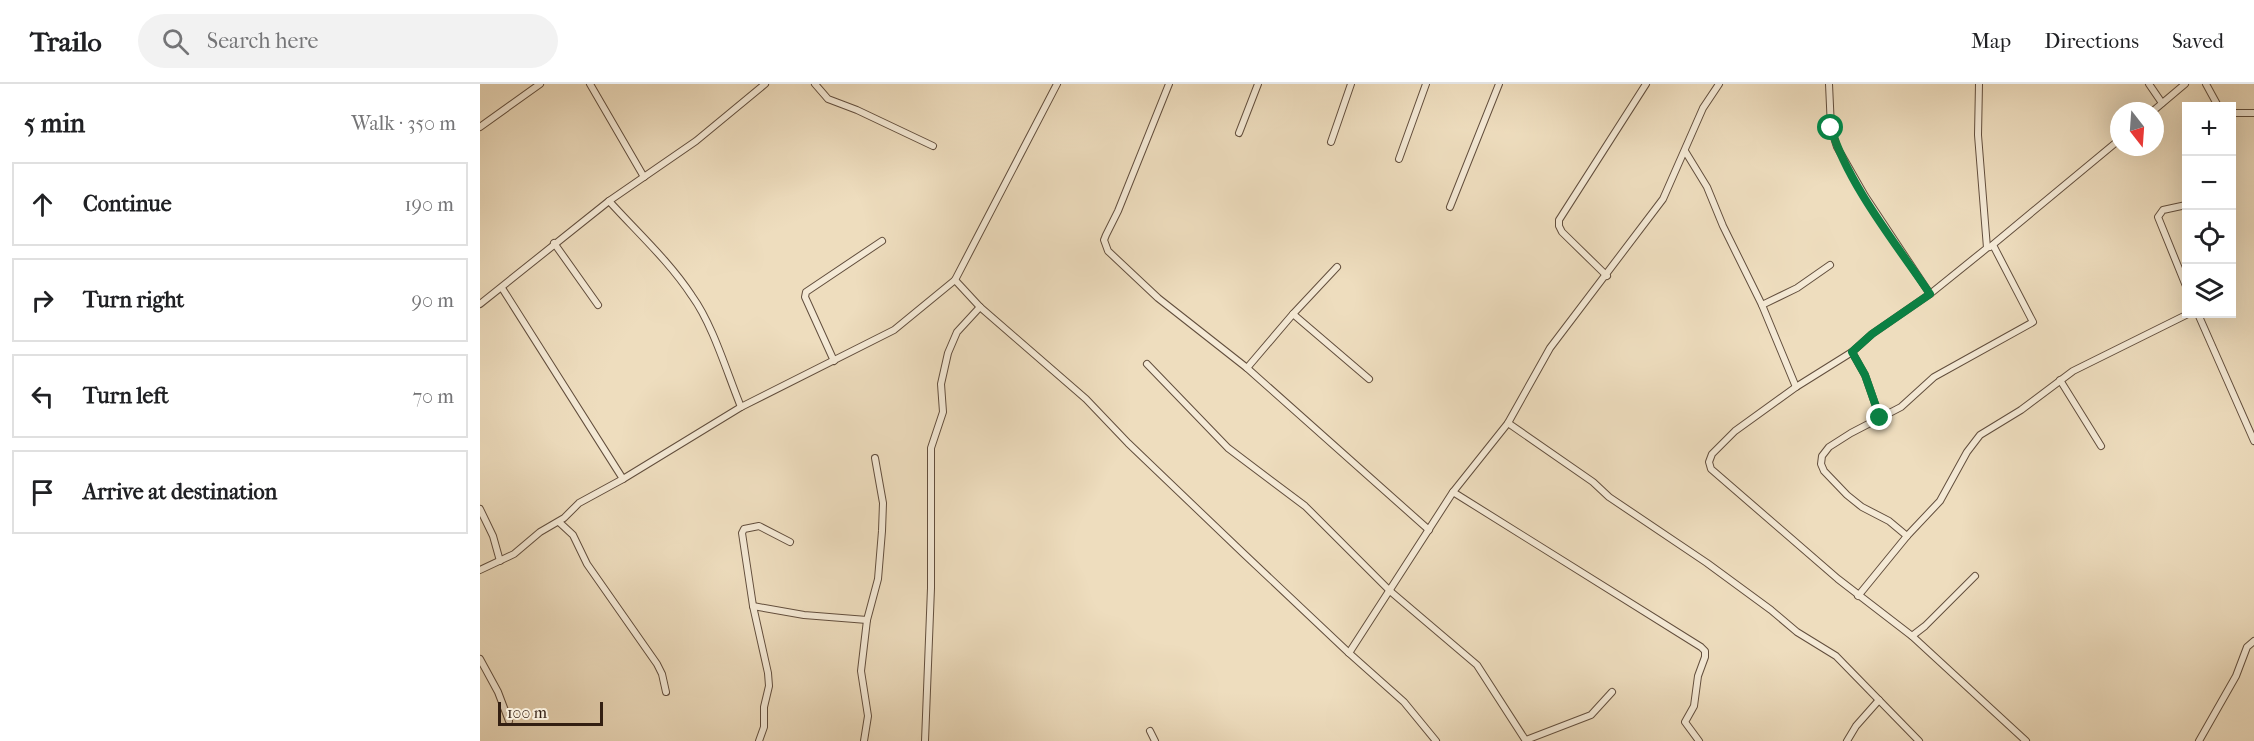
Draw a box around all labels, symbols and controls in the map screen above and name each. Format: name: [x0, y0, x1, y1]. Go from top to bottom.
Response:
search box: [138, 14, 558, 68]
text: Trailo: [30, 25, 102, 58]
icon: search: [159, 25, 192, 58]
text: Search here: [207, 28, 318, 54]
text: Map: [1971, 29, 2011, 53]
text: Directions: [2044, 29, 2139, 53]
text: Saved: [2172, 29, 2224, 53]
north arrow: [2110, 102, 2164, 156]
map controls: [2182, 102, 2236, 318]
button: +: [2182, 102, 2236, 156]
text: 5 min: [24, 108, 85, 139]
text: Walk · 350 m: [351, 112, 456, 135]
route start: [1817, 114, 1843, 140]
button: −: [2182, 156, 2236, 210]
icon: ahead: [26, 188, 59, 221]
text: Continue: [83, 191, 172, 217]
text: 190 m: [404, 193, 454, 216]
button: locate: [2182, 210, 2236, 264]
button: layers: [2182, 264, 2236, 318]
icon: right: [26, 284, 59, 317]
text: Turn right: [83, 287, 184, 313]
text: 90 m: [412, 289, 454, 312]
icon: left: [26, 380, 59, 413]
text: Turn left: [83, 383, 169, 409]
text: 70 m: [412, 385, 454, 408]
route end: [1866, 404, 1892, 430]
icon: arrive: [26, 476, 59, 509]
text: Arrive at destination: [83, 479, 277, 505]
scale bar: [498, 699, 603, 726]
text: 100 m: [507, 703, 547, 722]

